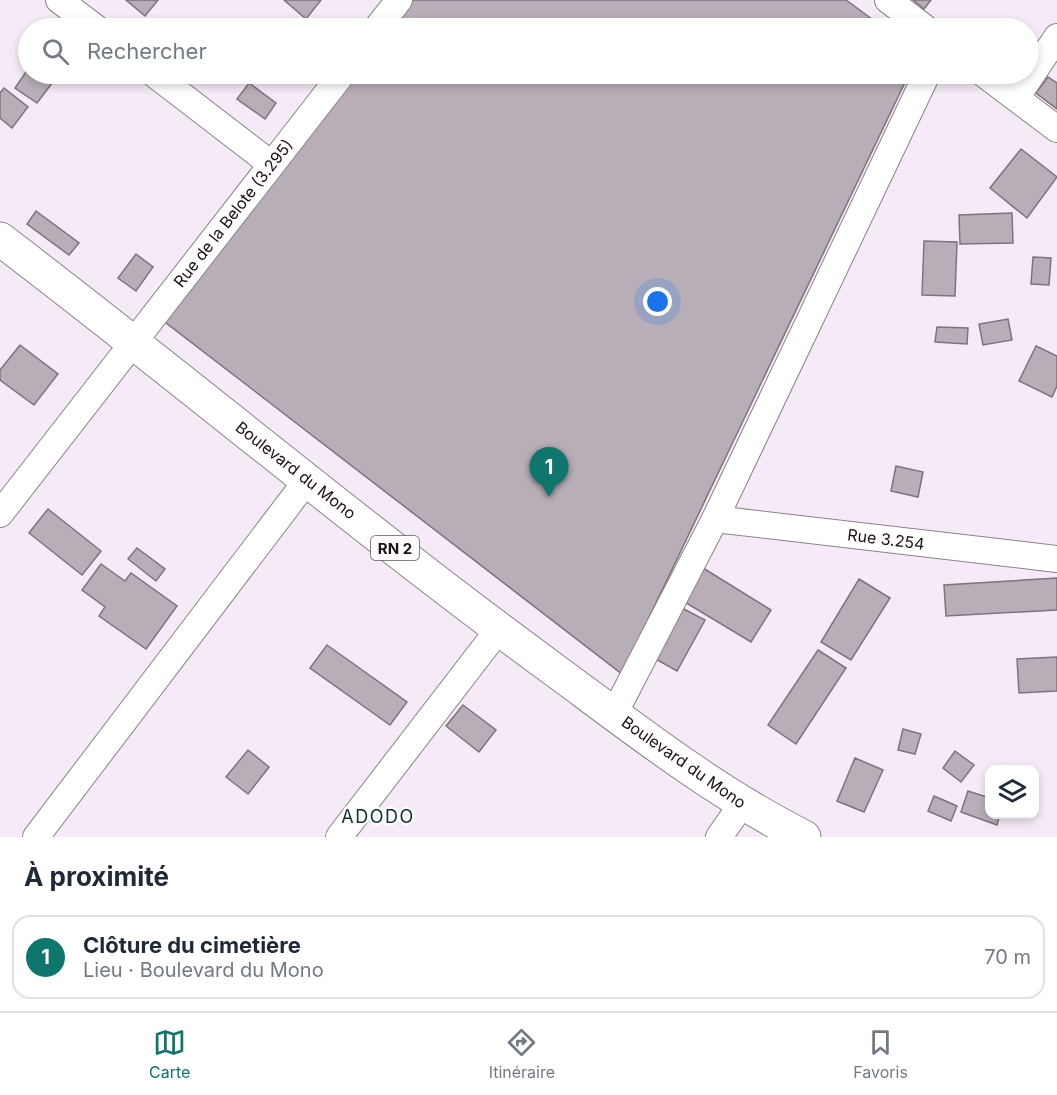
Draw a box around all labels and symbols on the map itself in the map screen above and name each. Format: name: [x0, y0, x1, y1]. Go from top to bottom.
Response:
street label: Rue de la Belote (3.295): [169, 135, 297, 291]
your location: [643, 287, 672, 316]
street label: Boulevard du Mono: [232, 417, 360, 523]
pin: 1: [530, 448, 568, 497]
street label: Rue 3.254: [846, 524, 926, 554]
road number: RN 2: [371, 536, 419, 560]
street label: Boulevard du Mono: [618, 712, 750, 812]
district label: ADODO: [341, 806, 415, 827]

